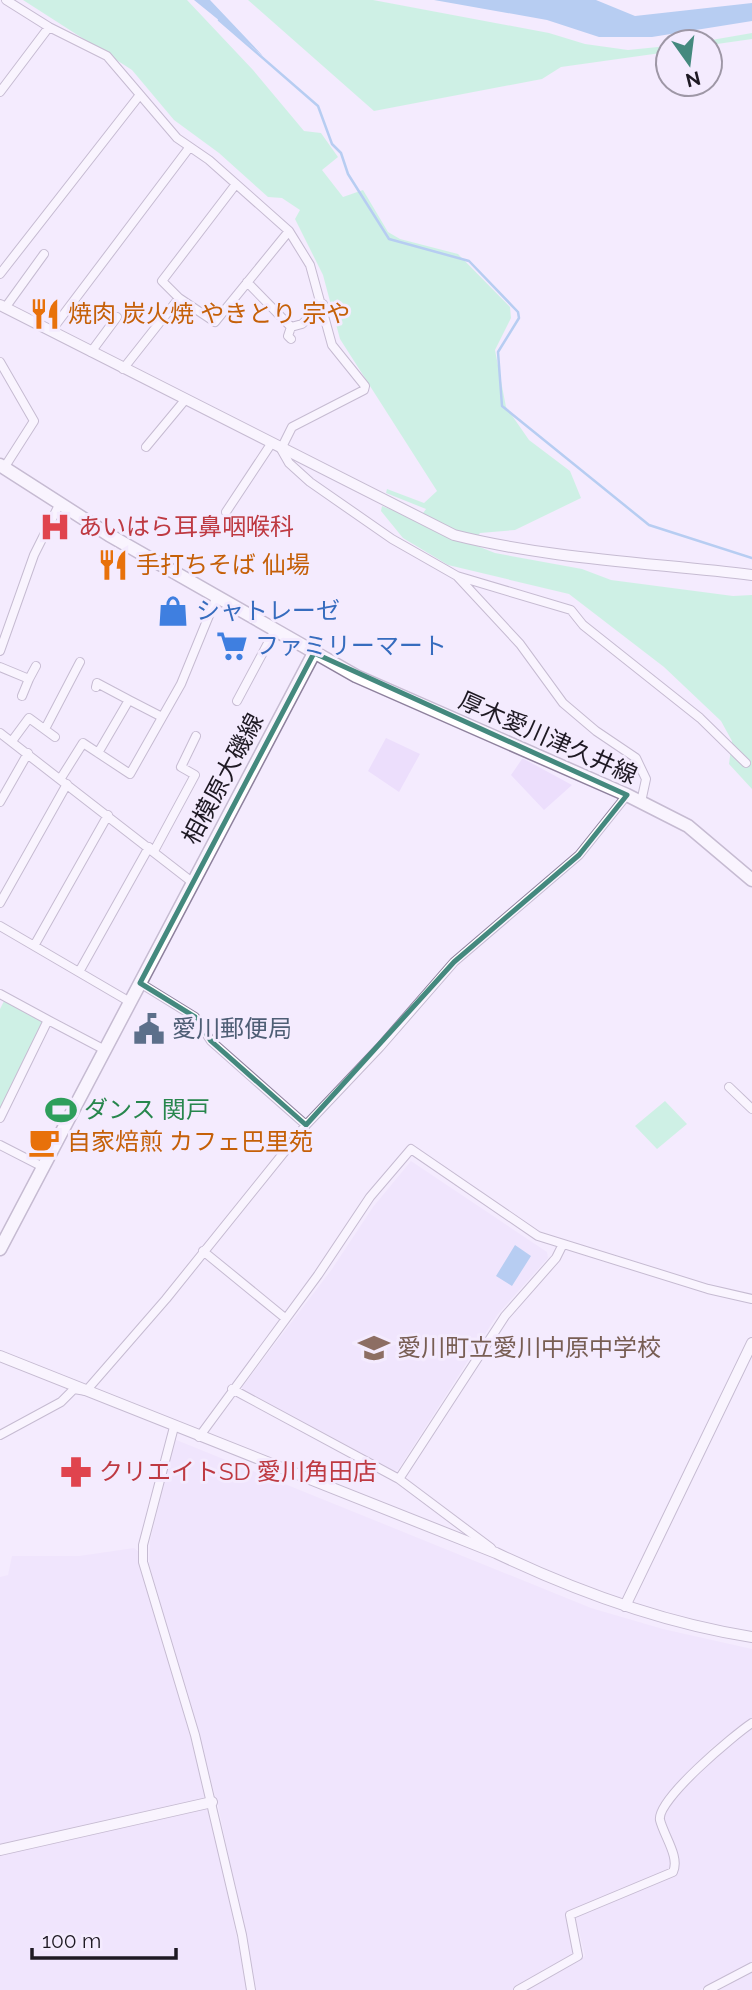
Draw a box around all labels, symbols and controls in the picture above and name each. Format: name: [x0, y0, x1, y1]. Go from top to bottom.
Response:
north arrow: [654, 28, 724, 98]
text: N: [683, 67, 703, 92]
restaurant icon: 焼肉 炭火焼 やきとり 宗や: [28, 297, 62, 331]
place label: 焼肉 炭火焼 やきとり 宗や: [68, 299, 350, 328]
hospital icon: あいはら耳鼻咽喉科: [38, 510, 72, 544]
place label: あいはら耳鼻咽喉科: [78, 512, 294, 541]
restaurant icon: 手打ちそば 仙場: [96, 548, 130, 582]
place label: 手打ちそば 仙場: [136, 550, 310, 579]
shop icon: シャトレーゼ: [156, 594, 190, 628]
place label: シャトレーゼ: [196, 596, 340, 625]
supermarket icon: ファミリーマート: [215, 629, 249, 663]
place label: ファミリーマート: [255, 631, 447, 660]
street label: 厚木愛川津久井線: [455, 685, 642, 790]
street label: 相模原大磯線: [176, 708, 269, 849]
public building icon: 愛川郵便局: [132, 1012, 166, 1046]
place label: 愛川郵便局: [172, 1014, 292, 1043]
sports icon: ダンス 関戸: [44, 1093, 78, 1127]
place label: ダンス 関戸: [84, 1095, 210, 1124]
cafe icon: 自家焙煎 カフェ巴里苑: [27, 1125, 61, 1159]
place label: 自家焙煎 カフェ巴里苑: [67, 1127, 313, 1156]
school or university icon: 愛川町立愛川中原中学校: [357, 1331, 391, 1365]
place label: 愛川町立愛川中原中学校: [397, 1333, 661, 1362]
pharmacy icon: クリエイトSD 愛川角田店: [59, 1455, 93, 1489]
place label: クリエイトSD 愛川角田店: [99, 1457, 377, 1486]
scale bar: [32, 1916, 175, 1960]
text: 100 m: [42, 1928, 101, 1953]

